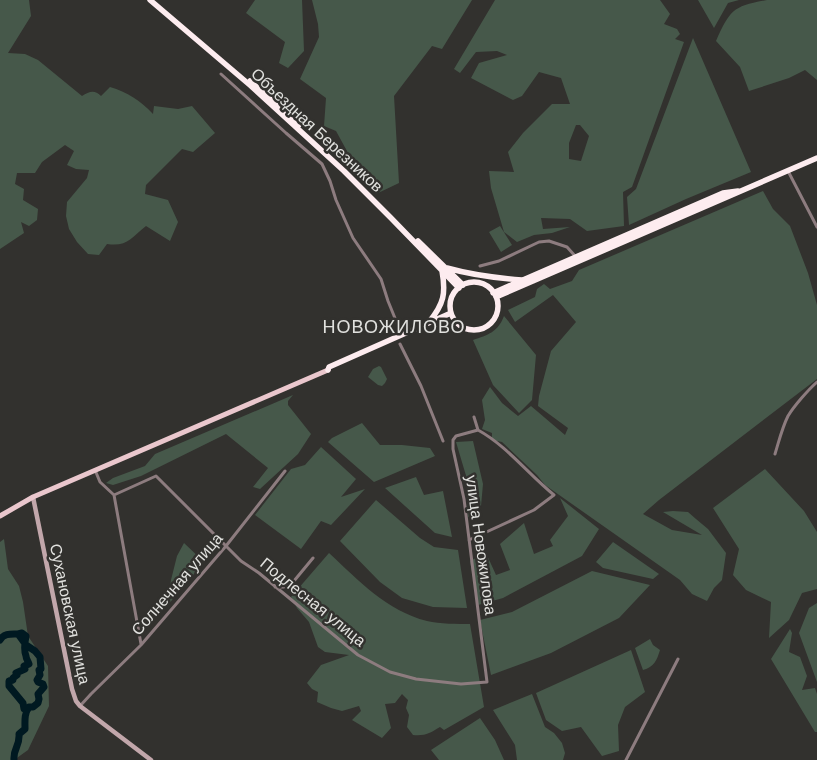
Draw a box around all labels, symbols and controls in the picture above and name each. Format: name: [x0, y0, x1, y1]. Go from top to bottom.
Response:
street label: Объездная Березников: [247, 63, 387, 197]
district label: НОВОЖИЛОВО: [323, 315, 465, 339]
street label: улица Новожилова: [461, 474, 501, 616]
street label: Солнечная улица: [127, 528, 228, 640]
street label: Сухановская улица: [45, 542, 95, 686]
street label: Подлесная улица: [256, 553, 370, 651]

